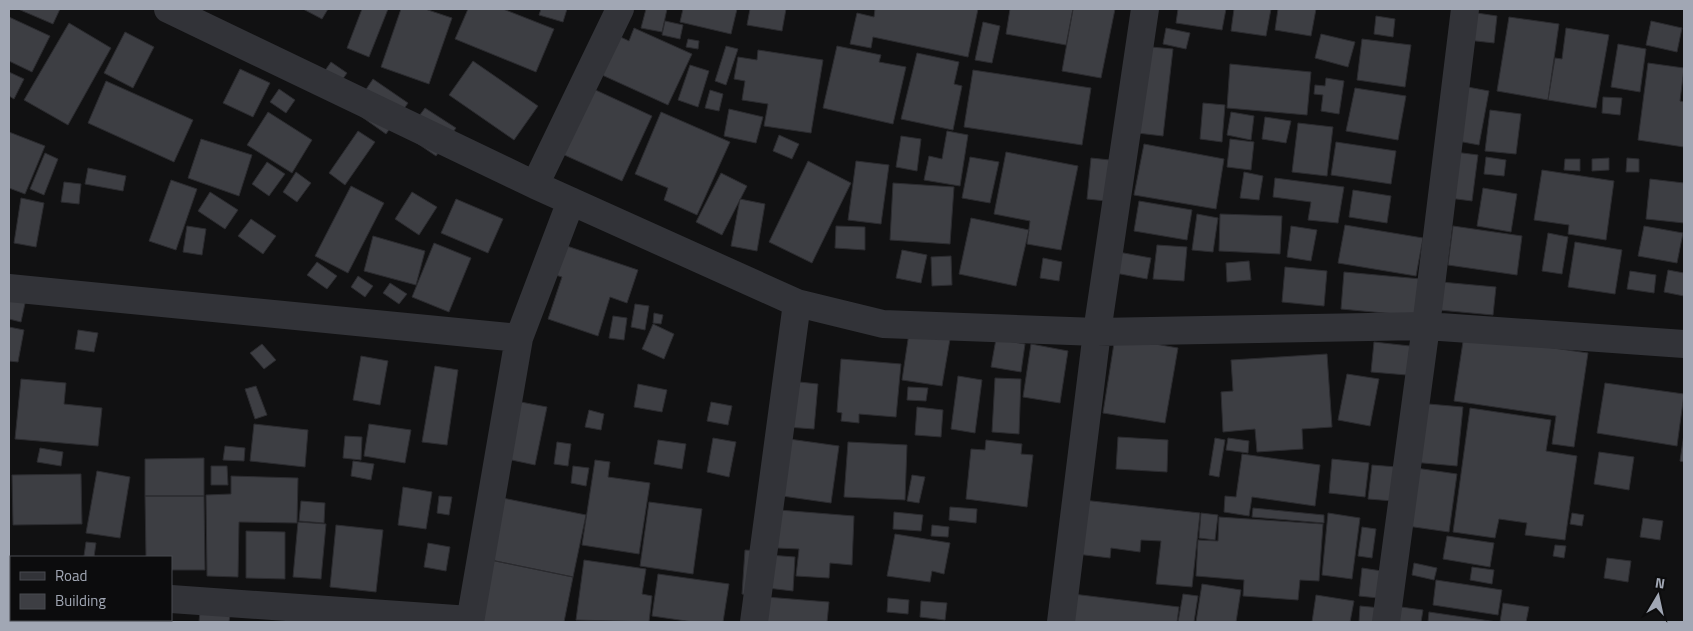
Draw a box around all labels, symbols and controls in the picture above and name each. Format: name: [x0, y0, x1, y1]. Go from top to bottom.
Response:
legend: [10, 556, 172, 621]
text: Road: [55, 564, 87, 587]
north arrow: [1633, 571, 1683, 621]
text: N: [1654, 572, 1667, 594]
text: Building: [55, 589, 106, 612]

